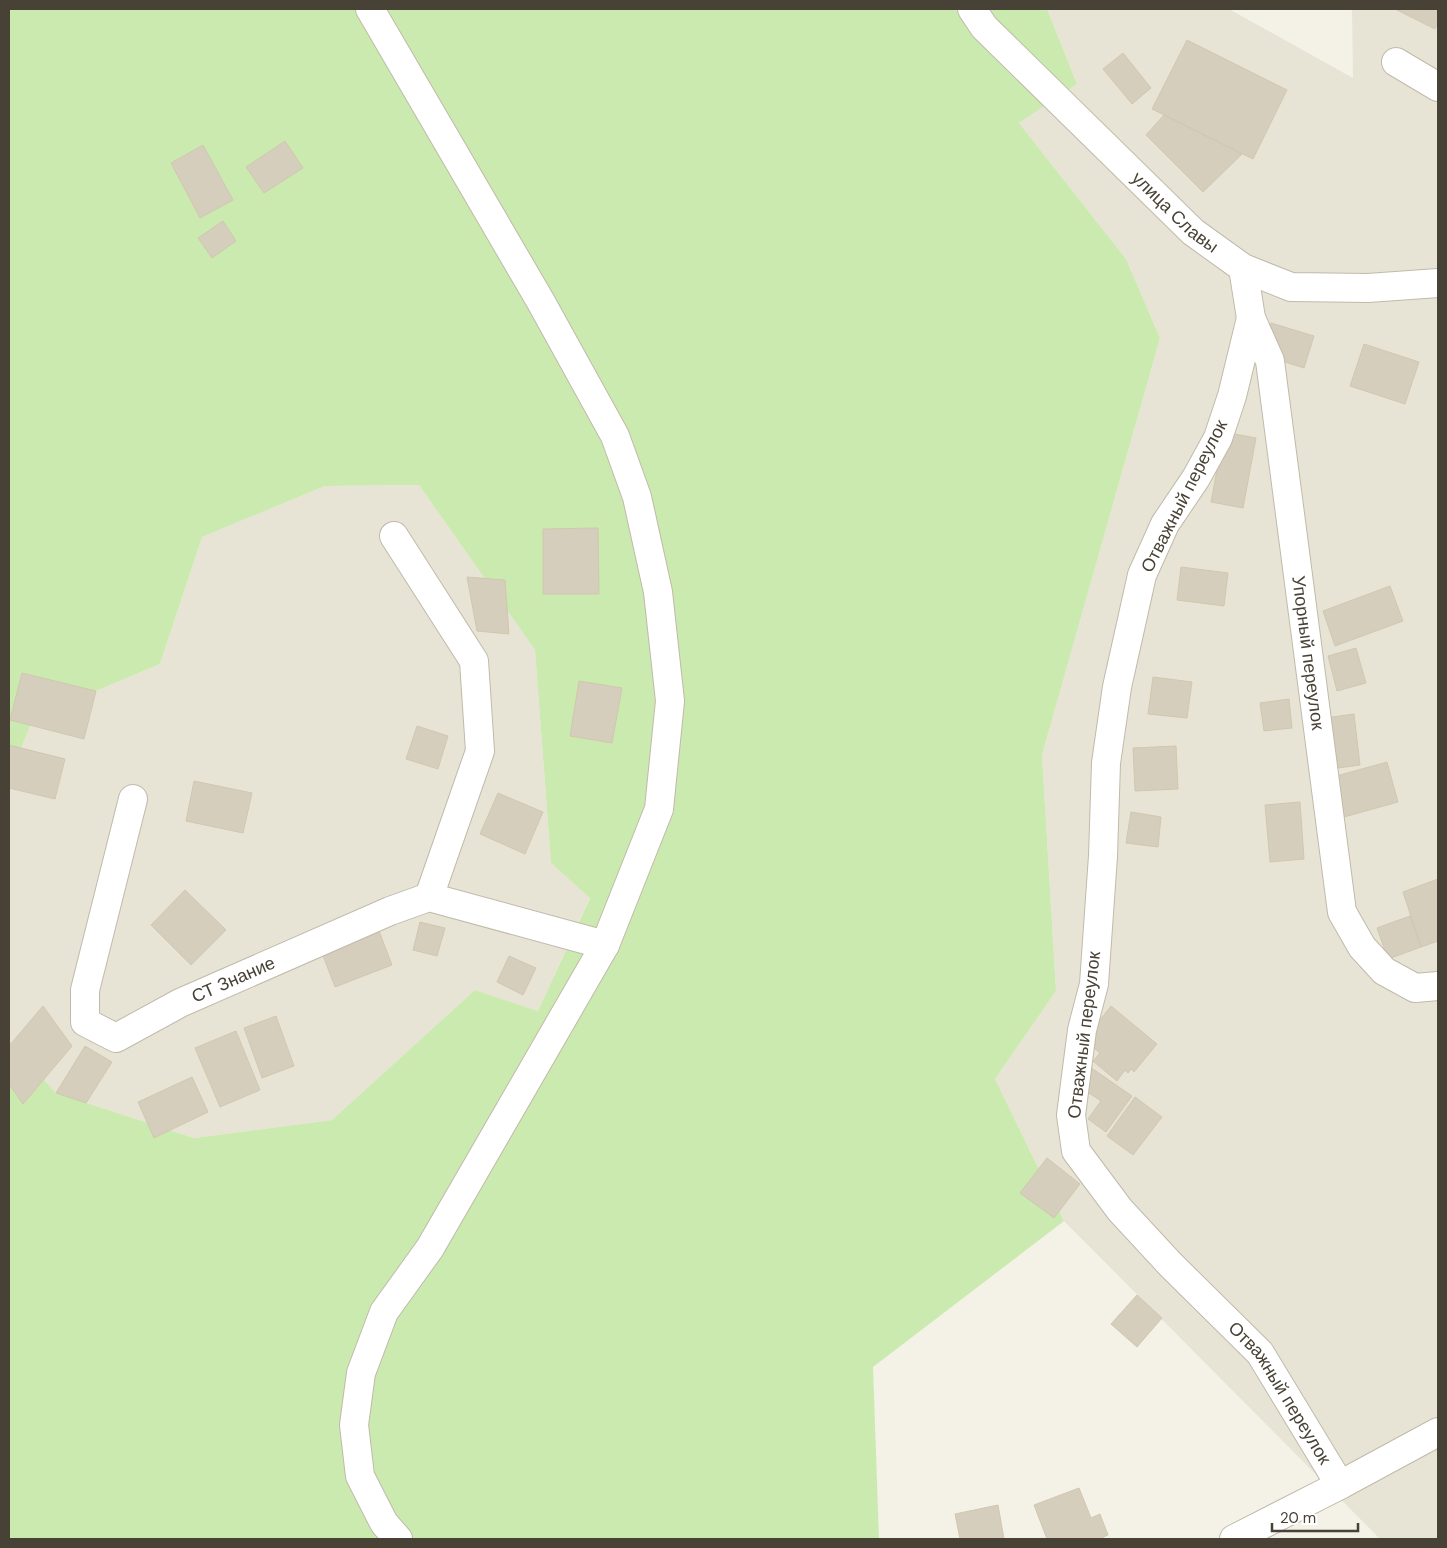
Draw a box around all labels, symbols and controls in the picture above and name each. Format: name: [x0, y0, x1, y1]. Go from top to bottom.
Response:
street label: улица Славы: [1126, 166, 1223, 259]
street label: Отважный переулок: [1135, 416, 1233, 576]
street label: Упорный переулок: [1286, 574, 1330, 731]
street label: Отважный переулок: [1062, 950, 1106, 1120]
street label: СТ Знание: [188, 951, 279, 1008]
street label: Отважный переулок: [1223, 1316, 1337, 1469]
scale bar: [1272, 1500, 1358, 1532]
text: 20 m: [1280, 1508, 1316, 1528]

